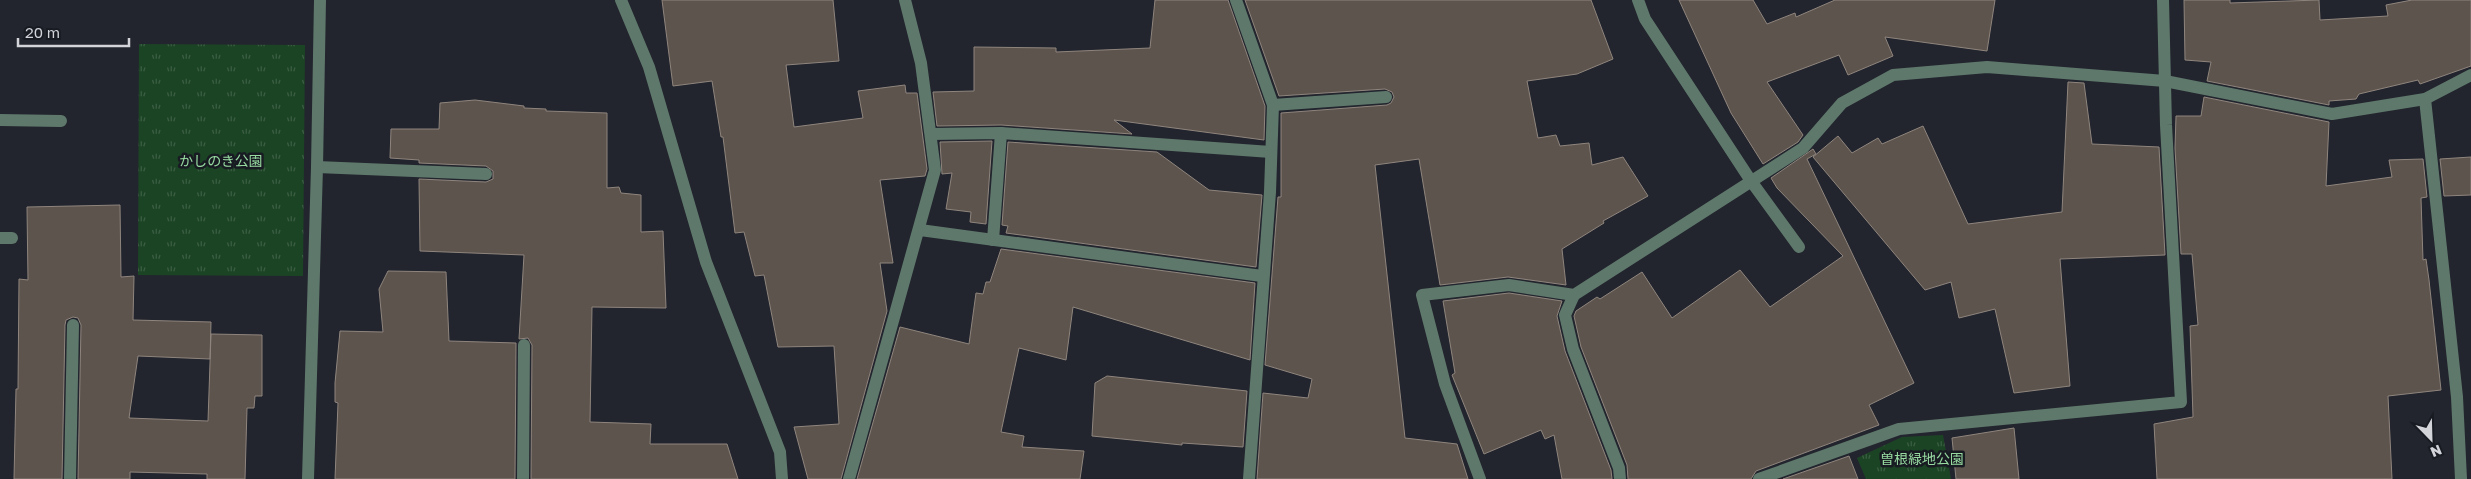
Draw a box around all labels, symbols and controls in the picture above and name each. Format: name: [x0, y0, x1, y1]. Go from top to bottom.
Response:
scale bar: [18, 15, 129, 47]
text: 20 m: [25, 23, 60, 41]
park label: かしのき公園: [179, 152, 263, 169]
north arrow: [2406, 414, 2456, 464]
text: N: [2428, 442, 2444, 461]
park label: 曽根緑地公園: [1880, 450, 1964, 467]

